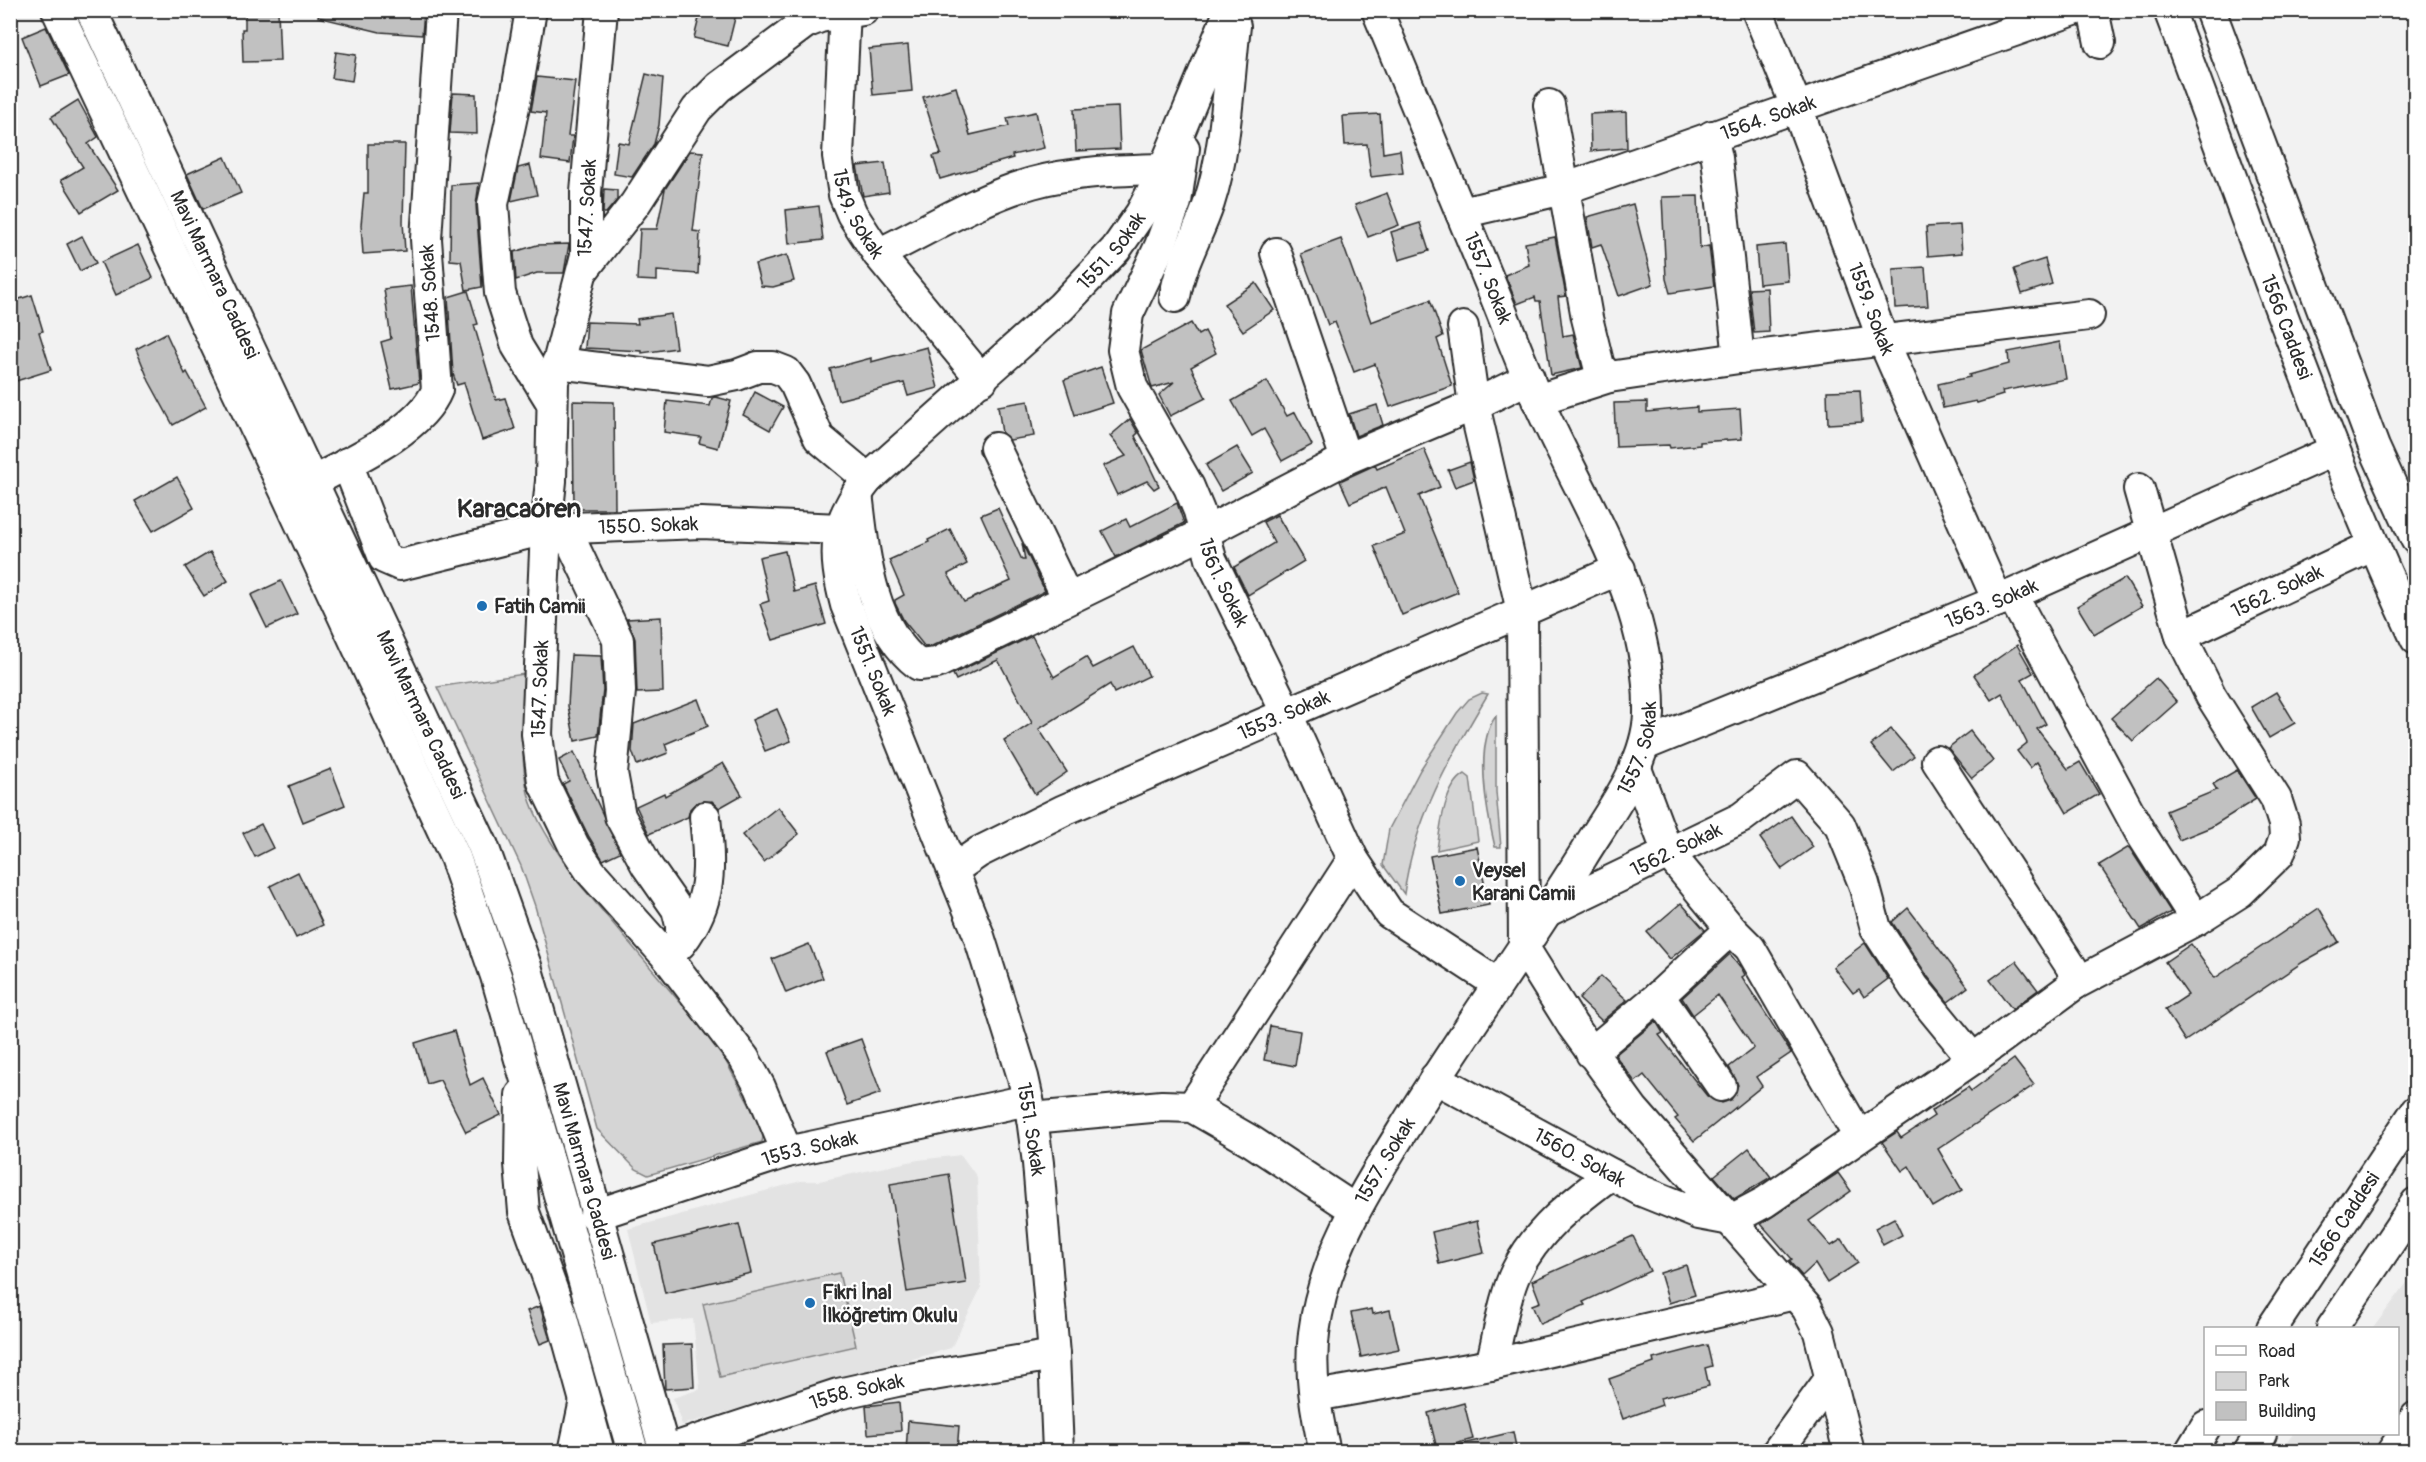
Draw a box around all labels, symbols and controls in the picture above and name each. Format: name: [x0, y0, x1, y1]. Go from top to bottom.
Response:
street label: 1564. Sokak: [1717, 89, 1820, 146]
street label: 1547. Sokak: [572, 158, 602, 258]
street label: 1549. Sokak: [828, 167, 890, 264]
street label: Mavi Marmara Caddesi: [165, 186, 265, 363]
street label: 1551. Sokak: [1071, 206, 1151, 295]
street label: 1557. Sokak: [1458, 228, 1518, 328]
street label: 1548. Sokak: [414, 243, 446, 342]
street label: 1559. Sokak: [1843, 259, 1901, 360]
street label: 1566 Caddesi: [2256, 271, 2318, 383]
district label: Karacaören: [457, 493, 582, 525]
street label: 1550. Sokak: [598, 511, 699, 539]
street label: 1561. Sokak: [1194, 535, 1255, 632]
street label: 1562. Sokak: [2227, 558, 2327, 623]
street label: 1563. Sokak: [1941, 572, 2042, 634]
place label: Fatih Camii: [494, 594, 586, 619]
marker: Fatih Camii: [475, 599, 489, 613]
street label: 1551. Sokak: [844, 623, 903, 720]
street label: Mavi Marmara Caddesi: [371, 626, 472, 803]
street label: 1547. Sokak: [526, 639, 554, 738]
street label: 1553. Sokak: [1234, 684, 1334, 746]
street label: 1557. Sokak: [1611, 700, 1662, 799]
street label: 1562. Sokak: [1626, 816, 1726, 882]
place label: Veysel Karani Camii: [1472, 858, 1575, 906]
marker: Veysel Karani Camii: [1453, 874, 1467, 888]
street label: Mavi Marmara Caddesi: [547, 1079, 622, 1262]
street label: 1551. Sokak: [1011, 1080, 1051, 1178]
street label: 1557. Sokak: [1349, 1112, 1421, 1208]
street label: 1560. Sokak: [1529, 1122, 1631, 1193]
street label: 1553. Sokak: [758, 1124, 861, 1172]
street label: 1566 Caddesi: [2303, 1167, 2385, 1272]
place label: Fikri İnal İlköğretim Okulu: [822, 1280, 958, 1328]
marker: Fikri İnal İlköğretim Okulu: [803, 1296, 817, 1310]
legend: [2204, 1327, 2399, 1435]
text: Road: [2258, 1340, 2295, 1363]
street label: 1558. Sokak: [806, 1367, 906, 1415]
text: Park: [2258, 1370, 2290, 1393]
text: Building: [2258, 1400, 2316, 1423]

